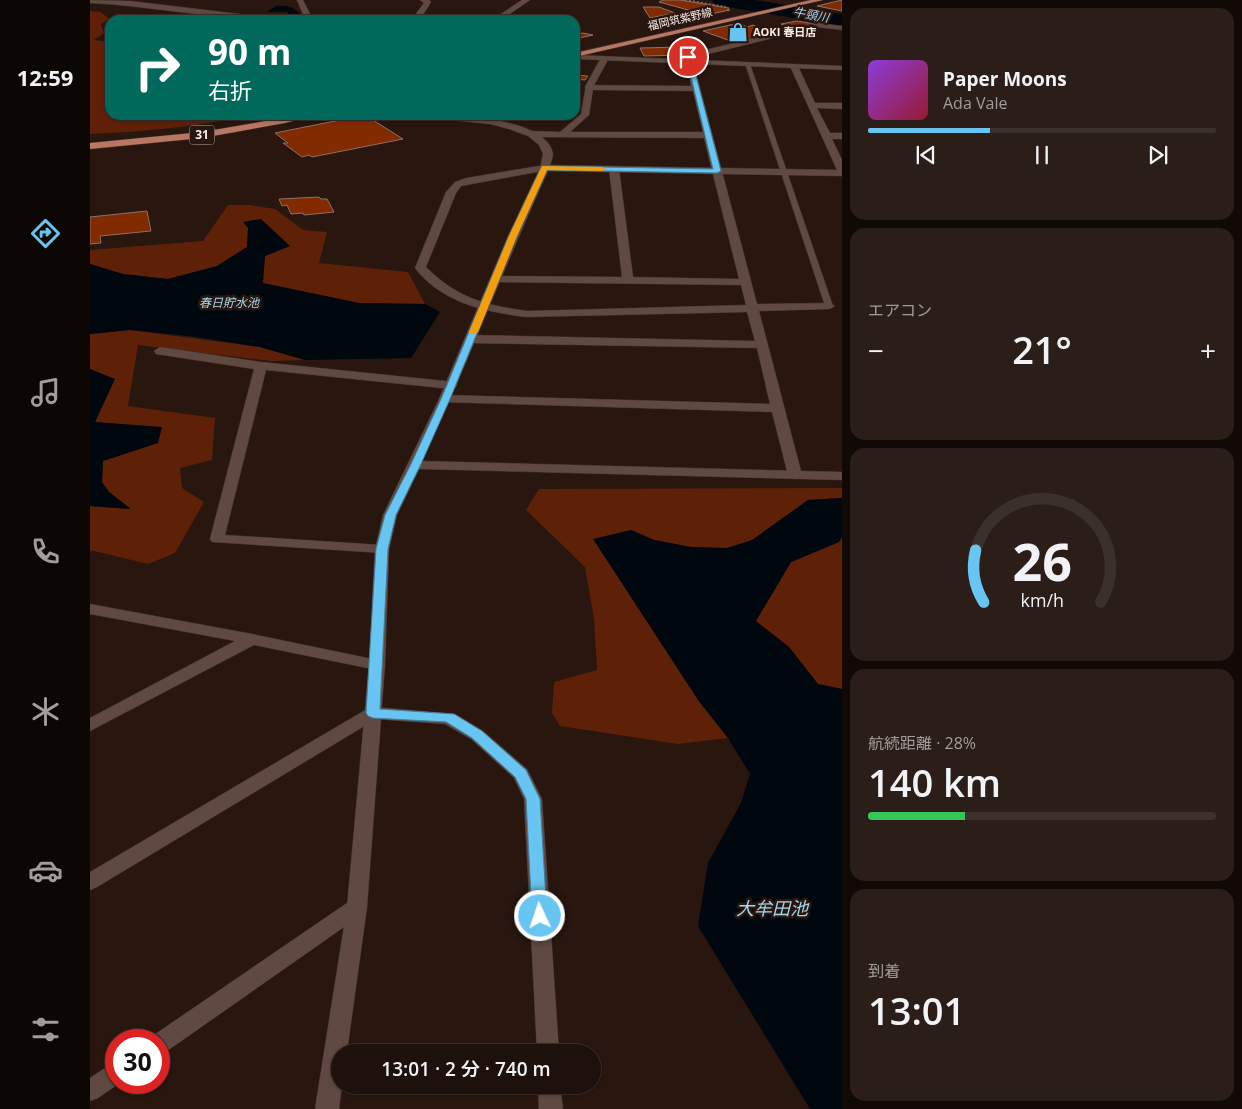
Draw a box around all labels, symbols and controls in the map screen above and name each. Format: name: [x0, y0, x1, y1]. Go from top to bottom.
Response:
water label: 牛頸川: [792, 3, 832, 26]
street label: 福岡筑紫野線: [646, 4, 714, 33]
shop icon: AOKI 春日店: [727, 21, 749, 43]
place label: AOKI 春日店: [753, 24, 816, 39]
text: 90 m: [208, 28, 291, 75]
icon: right: [125, 35, 190, 100]
pin: [667, 36, 709, 78]
icon: arrive: [674, 43, 702, 71]
text: 12:59: [17, 62, 73, 92]
text: Paper Moons: [943, 66, 1067, 92]
text: 右折: [208, 75, 252, 105]
text: Ada Vale: [943, 92, 1007, 114]
road number: 31: [190, 126, 214, 144]
icon: previous: [912, 141, 940, 169]
icon: pause: [1028, 141, 1056, 169]
icon: next: [1144, 141, 1172, 169]
icon: directions: [28, 216, 63, 251]
water label: 春日貯水池: [199, 294, 260, 311]
text: エアコン: [868, 299, 932, 321]
text: 21°: [1012, 323, 1072, 375]
text: −: [868, 331, 884, 369]
text: +: [1200, 331, 1216, 369]
icon: music: [28, 375, 63, 410]
text: 26: [1012, 525, 1072, 596]
icon: phone: [28, 534, 63, 569]
text: km/h: [1020, 588, 1064, 612]
icon: climate: [28, 694, 63, 729]
text: 航続距離 · 28%: [868, 732, 976, 754]
text: 140 km: [868, 756, 1001, 808]
icon: car: [28, 853, 63, 888]
position arrow: [513, 889, 565, 941]
water label: 大牟田池: [736, 896, 810, 920]
text: 到着: [868, 960, 900, 982]
text: 13:01: [868, 984, 965, 1036]
icon: filters: [28, 1012, 63, 1047]
speed limit sign: 30: [105, 1029, 170, 1094]
text: 13:01 · 2 分 · 740 m: [381, 1056, 551, 1082]

